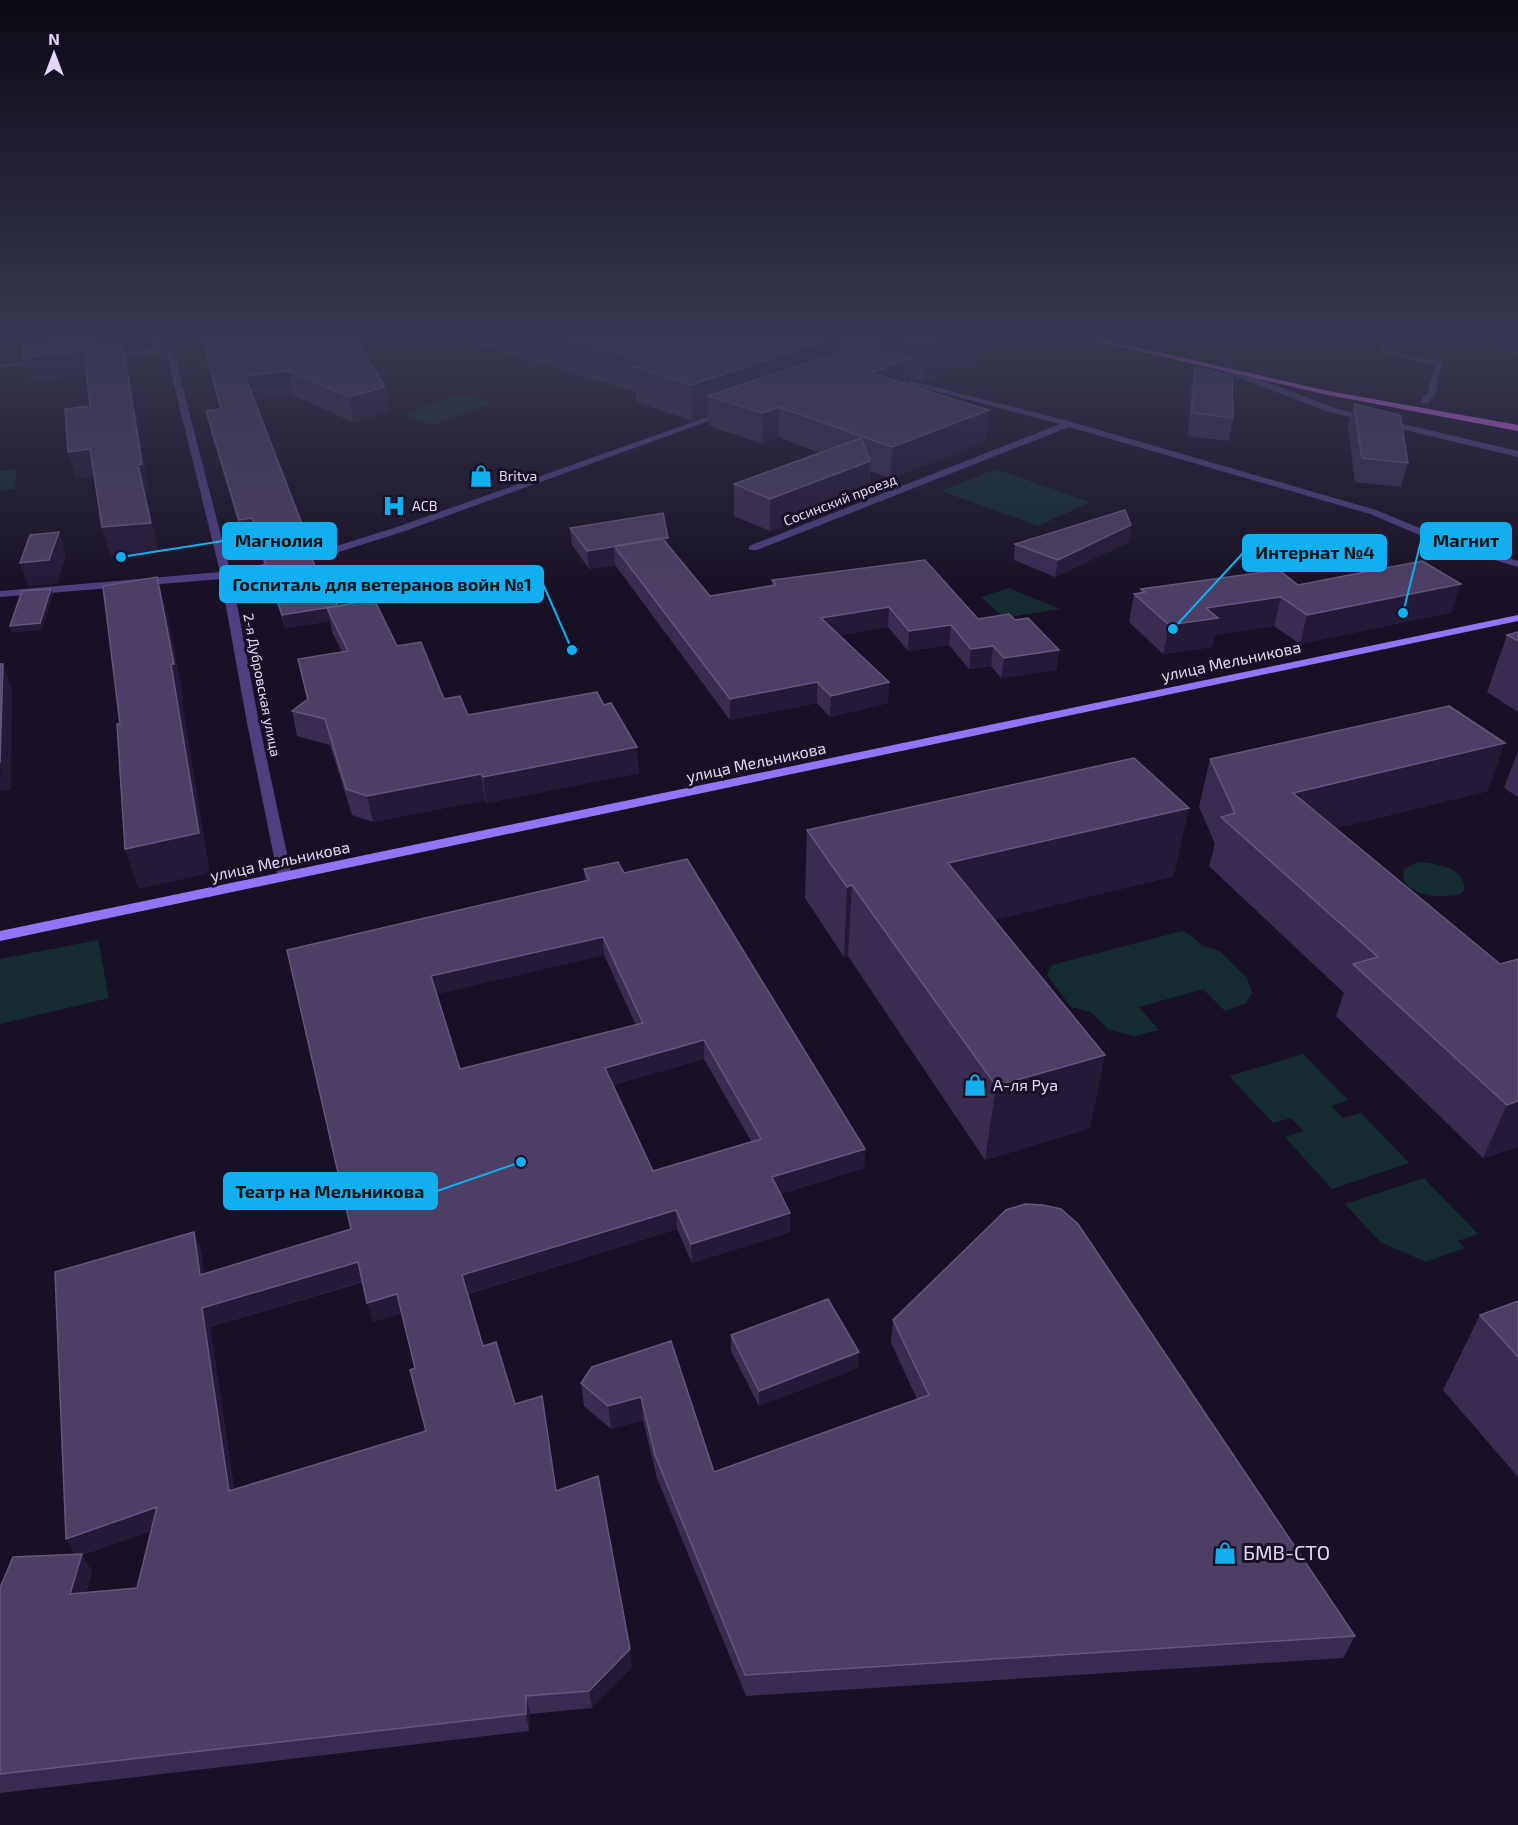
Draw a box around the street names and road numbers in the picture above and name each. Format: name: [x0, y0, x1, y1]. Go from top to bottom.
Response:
street label: Сосинский проезд: [781, 470, 899, 529]
street label: 2-я Дубровская улица: [240, 612, 285, 758]
street label: улица Мельникова: [1159, 636, 1303, 686]
street label: улица Мельникова: [684, 737, 828, 787]
street label: улица Мельникова: [208, 836, 352, 886]

